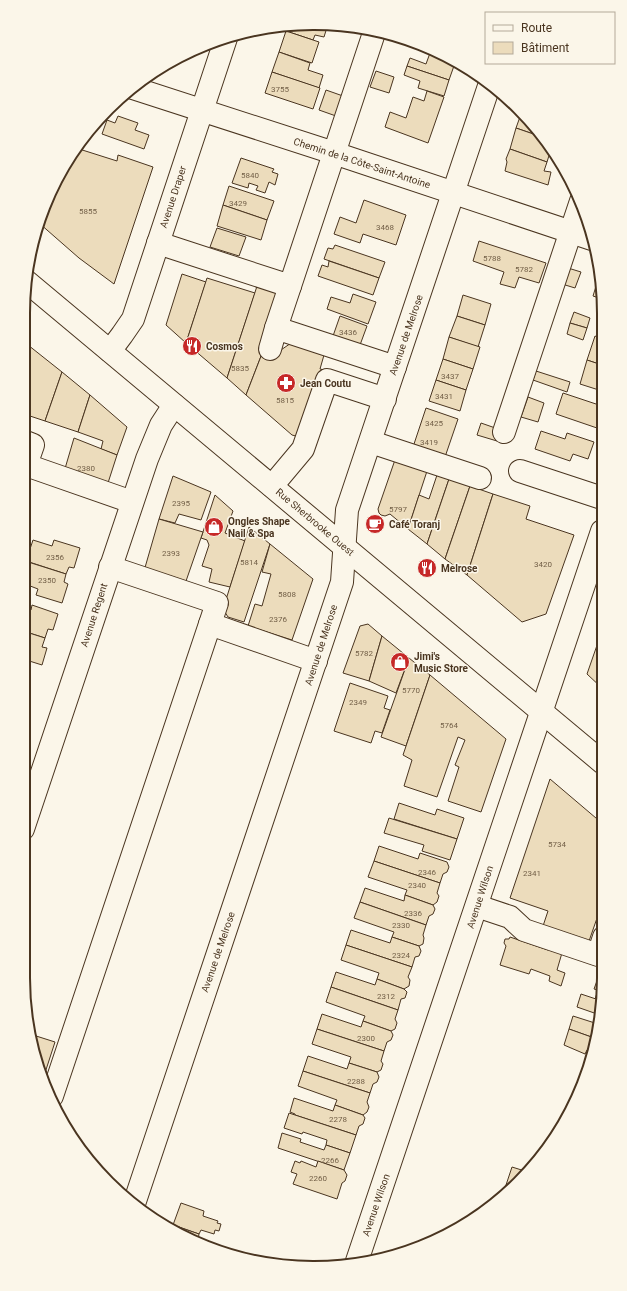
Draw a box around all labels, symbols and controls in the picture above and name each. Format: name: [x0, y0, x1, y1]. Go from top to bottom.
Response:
legend: [485, 12, 615, 64]
text: Route: [521, 21, 552, 35]
text: Bâtiment: [521, 41, 569, 55]
house number: 3755: [271, 85, 289, 94]
street label: Chemin de la Côte-Saint-Antoine: [292, 136, 432, 190]
street label: Avenue Draper: [158, 164, 188, 229]
house number: 5840: [241, 171, 259, 180]
house number: 3429: [229, 199, 247, 208]
house number: 5855: [79, 207, 97, 216]
house number: 3468: [376, 223, 394, 232]
house number: 5788: [483, 254, 501, 263]
house number: 5782: [515, 265, 533, 274]
street label: Avenue de Melrose: [387, 293, 425, 377]
house number: 3436: [339, 328, 357, 337]
restaurant icon: Cosmos: [181, 335, 203, 357]
place label: Cosmos: [206, 341, 243, 352]
house number: 5835: [231, 364, 249, 373]
pharmacy icon: Jean Coutu: [275, 372, 297, 394]
house number: 3437: [441, 372, 459, 381]
place label: Jean Coutu: [300, 378, 352, 389]
house number: 3431: [435, 392, 453, 401]
house number: 5815: [276, 396, 294, 405]
house number: 3425: [425, 419, 443, 428]
house number: 3419: [420, 438, 438, 447]
house number: 2380: [77, 464, 95, 473]
street label: Rue Sherbrooke Ouest: [274, 486, 356, 558]
house number: 2395: [172, 499, 190, 508]
house number: 5797: [389, 505, 407, 514]
cafe icon: Café Toranj: [364, 513, 386, 535]
shop icon: Ongles Shape Nail & Spa: [203, 516, 225, 538]
place label: Ongles Shape Nail & Spa: [228, 516, 291, 539]
place label: Café Toranj: [389, 519, 440, 530]
house number: 2393: [162, 549, 180, 558]
house number: 2356: [46, 553, 64, 562]
restaurant icon: Melrose: [416, 557, 438, 579]
house number: 5814: [240, 558, 258, 567]
house number: 3420: [534, 560, 552, 569]
place label: Melrose: [441, 563, 478, 574]
house number: 2350: [38, 576, 56, 585]
street label: Avenue Regent: [79, 582, 109, 648]
house number: 5808: [278, 590, 296, 599]
street label: Avenue de Melrose: [303, 603, 339, 687]
house number: 2376: [269, 615, 287, 624]
house number: 5782: [355, 649, 373, 658]
shop icon: Jimi's Music Store: [389, 651, 411, 673]
place label: Jimi's Music Store: [414, 651, 468, 674]
house number: 5770: [402, 686, 420, 695]
house number: 2349: [349, 698, 367, 707]
house number: 5764: [440, 721, 458, 730]
house number: 5734: [548, 840, 566, 849]
street label: Avenue Wilson: [465, 864, 495, 930]
house number: 2346: [418, 868, 436, 877]
house number: 2341: [523, 869, 541, 878]
house number: 2340: [408, 881, 426, 890]
house number: 2336: [404, 909, 422, 918]
street label: Avenue de Melrose: [199, 910, 237, 994]
house number: 2330: [392, 921, 410, 930]
house number: 2324: [392, 951, 410, 960]
house number: 2312: [377, 992, 395, 1001]
house number: 2300: [357, 1034, 375, 1043]
house number: 2288: [347, 1077, 365, 1086]
house number: 2278: [329, 1115, 347, 1124]
house number: 2266: [321, 1156, 339, 1165]
street label: Avenue Wilson: [360, 1172, 392, 1238]
house number: 2260: [309, 1174, 327, 1183]

